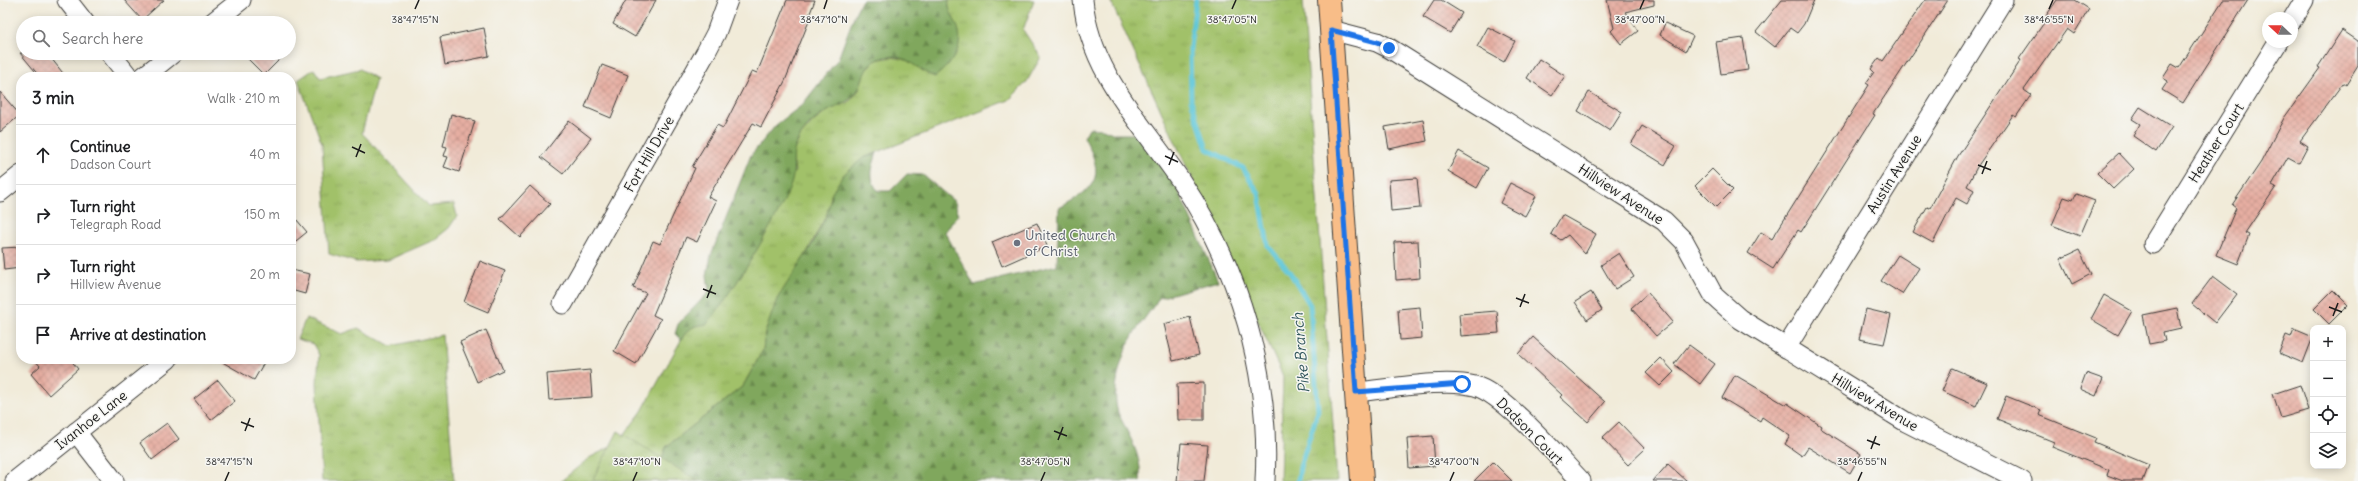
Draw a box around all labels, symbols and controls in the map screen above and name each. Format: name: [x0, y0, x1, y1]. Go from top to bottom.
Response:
north arrow: [2262, 12, 2298, 48]
text: 38°47'15"N: [391, 13, 439, 26]
text: 38°47'10"N: [800, 13, 848, 26]
text: 38°47'05"N: [1207, 13, 1257, 26]
text: 38°47'00"N: [1615, 13, 1665, 26]
text: 38°46'55"N: [2024, 13, 2074, 26]
search box: [16, 16, 296, 60]
icon: search: [30, 27, 52, 49]
text: Search here: [62, 29, 143, 48]
route end: [1380, 39, 1398, 57]
text: 3 min: [32, 87, 74, 109]
text: Walk · 210 m: [207, 90, 280, 107]
street label: Heather Court: [2184, 100, 2248, 186]
street label: Fort Hill Drive: [620, 113, 678, 195]
street label: Austin Avenue: [1863, 131, 1925, 217]
text: Continue: [70, 137, 131, 156]
icon: ahead: [32, 144, 54, 166]
text: 40 m: [249, 146, 280, 163]
text: Dadson Court: [70, 156, 151, 173]
street label: Hillview Avenue: [1575, 160, 1667, 228]
text: Turn right: [70, 197, 135, 216]
icon: right: [32, 204, 54, 226]
text: 150 m: [244, 206, 280, 223]
text: Telegraph Road: [70, 216, 161, 233]
place label: United Church of Christ: [1025, 226, 1116, 260]
marker: United Church of Christ: [1012, 238, 1022, 248]
text: Turn right: [70, 257, 135, 276]
icon: right: [32, 264, 54, 286]
text: 20 m: [250, 266, 280, 283]
text: Hillview Avenue: [70, 276, 161, 293]
water label: Pike Branch: [1287, 312, 1313, 394]
icon: arrive: [32, 324, 54, 346]
text: Arrive at destination: [70, 325, 206, 344]
map controls: [2310, 325, 2346, 469]
button: +: [2310, 325, 2346, 361]
button: −: [2310, 361, 2346, 397]
street label: Hillview Avenue: [1828, 369, 1922, 435]
route start: [1453, 375, 1471, 393]
street label: Ivanhoe Lane: [51, 386, 131, 454]
street label: Dadson Court: [1493, 394, 1567, 468]
button: locate: [2310, 397, 2346, 433]
button: layers: [2310, 433, 2346, 469]
text: 38°47'15"N: [205, 455, 253, 468]
text: 38°47'10"N: [613, 455, 661, 468]
text: 38°47'05"N: [1020, 455, 1070, 468]
text: 38°47'00"N: [1429, 455, 1479, 468]
text: 38°46'55"N: [1837, 455, 1887, 468]

